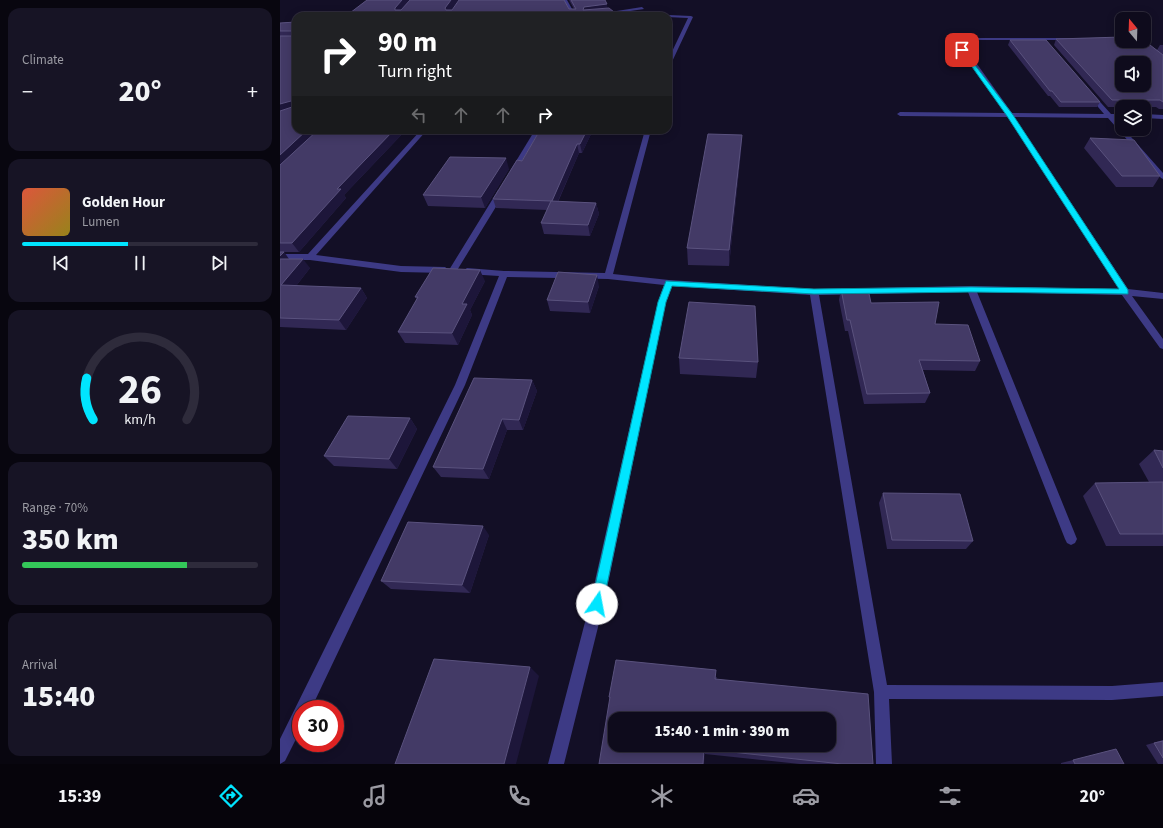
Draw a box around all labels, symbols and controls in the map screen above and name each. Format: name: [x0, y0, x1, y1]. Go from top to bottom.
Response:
north arrow: [1115, 12, 1151, 48]
map controls: [1115, 12, 1151, 136]
text: 90 m: [378, 22, 437, 62]
icon: right: [312, 28, 364, 80]
pin: [945, 33, 979, 67]
icon: arrive: [951, 39, 973, 61]
text: Climate: [22, 51, 64, 69]
button: sound: [1115, 56, 1151, 92]
text: Turn right: [378, 59, 452, 84]
text: 20°: [118, 70, 162, 113]
text: −: [22, 76, 33, 108]
text: +: [247, 76, 258, 108]
button: layers: [1115, 100, 1151, 136]
icon: left: [408, 104, 430, 126]
icon: ahead: [450, 104, 472, 126]
icon: ahead: [492, 104, 514, 126]
icon: right: [534, 104, 556, 126]
text: Golden Hour: [82, 192, 165, 213]
text: Lumen: [82, 213, 120, 231]
icon: previous: [50, 252, 72, 274]
icon: pause: [129, 252, 151, 274]
icon: next: [208, 252, 230, 274]
text: 26: [118, 360, 162, 420]
text: km/h: [124, 409, 156, 430]
text: Range · 70%: [22, 499, 88, 517]
text: 350 km: [22, 518, 119, 561]
position arrow: [576, 583, 618, 625]
text: Arrival: [22, 656, 57, 674]
text: 15:40: [22, 675, 95, 718]
speed limit sign: 30: [292, 700, 344, 752]
text: 15:40 · 1 min · 390 m: [655, 721, 789, 742]
icon: directions: [217, 782, 245, 810]
icon: music: [361, 782, 389, 810]
icon: phone: [505, 782, 533, 810]
icon: climate: [648, 782, 676, 810]
icon: car: [792, 782, 820, 810]
icon: filters: [936, 782, 964, 810]
text: 15:39: [58, 784, 101, 809]
text: 20°: [1080, 784, 1105, 809]

